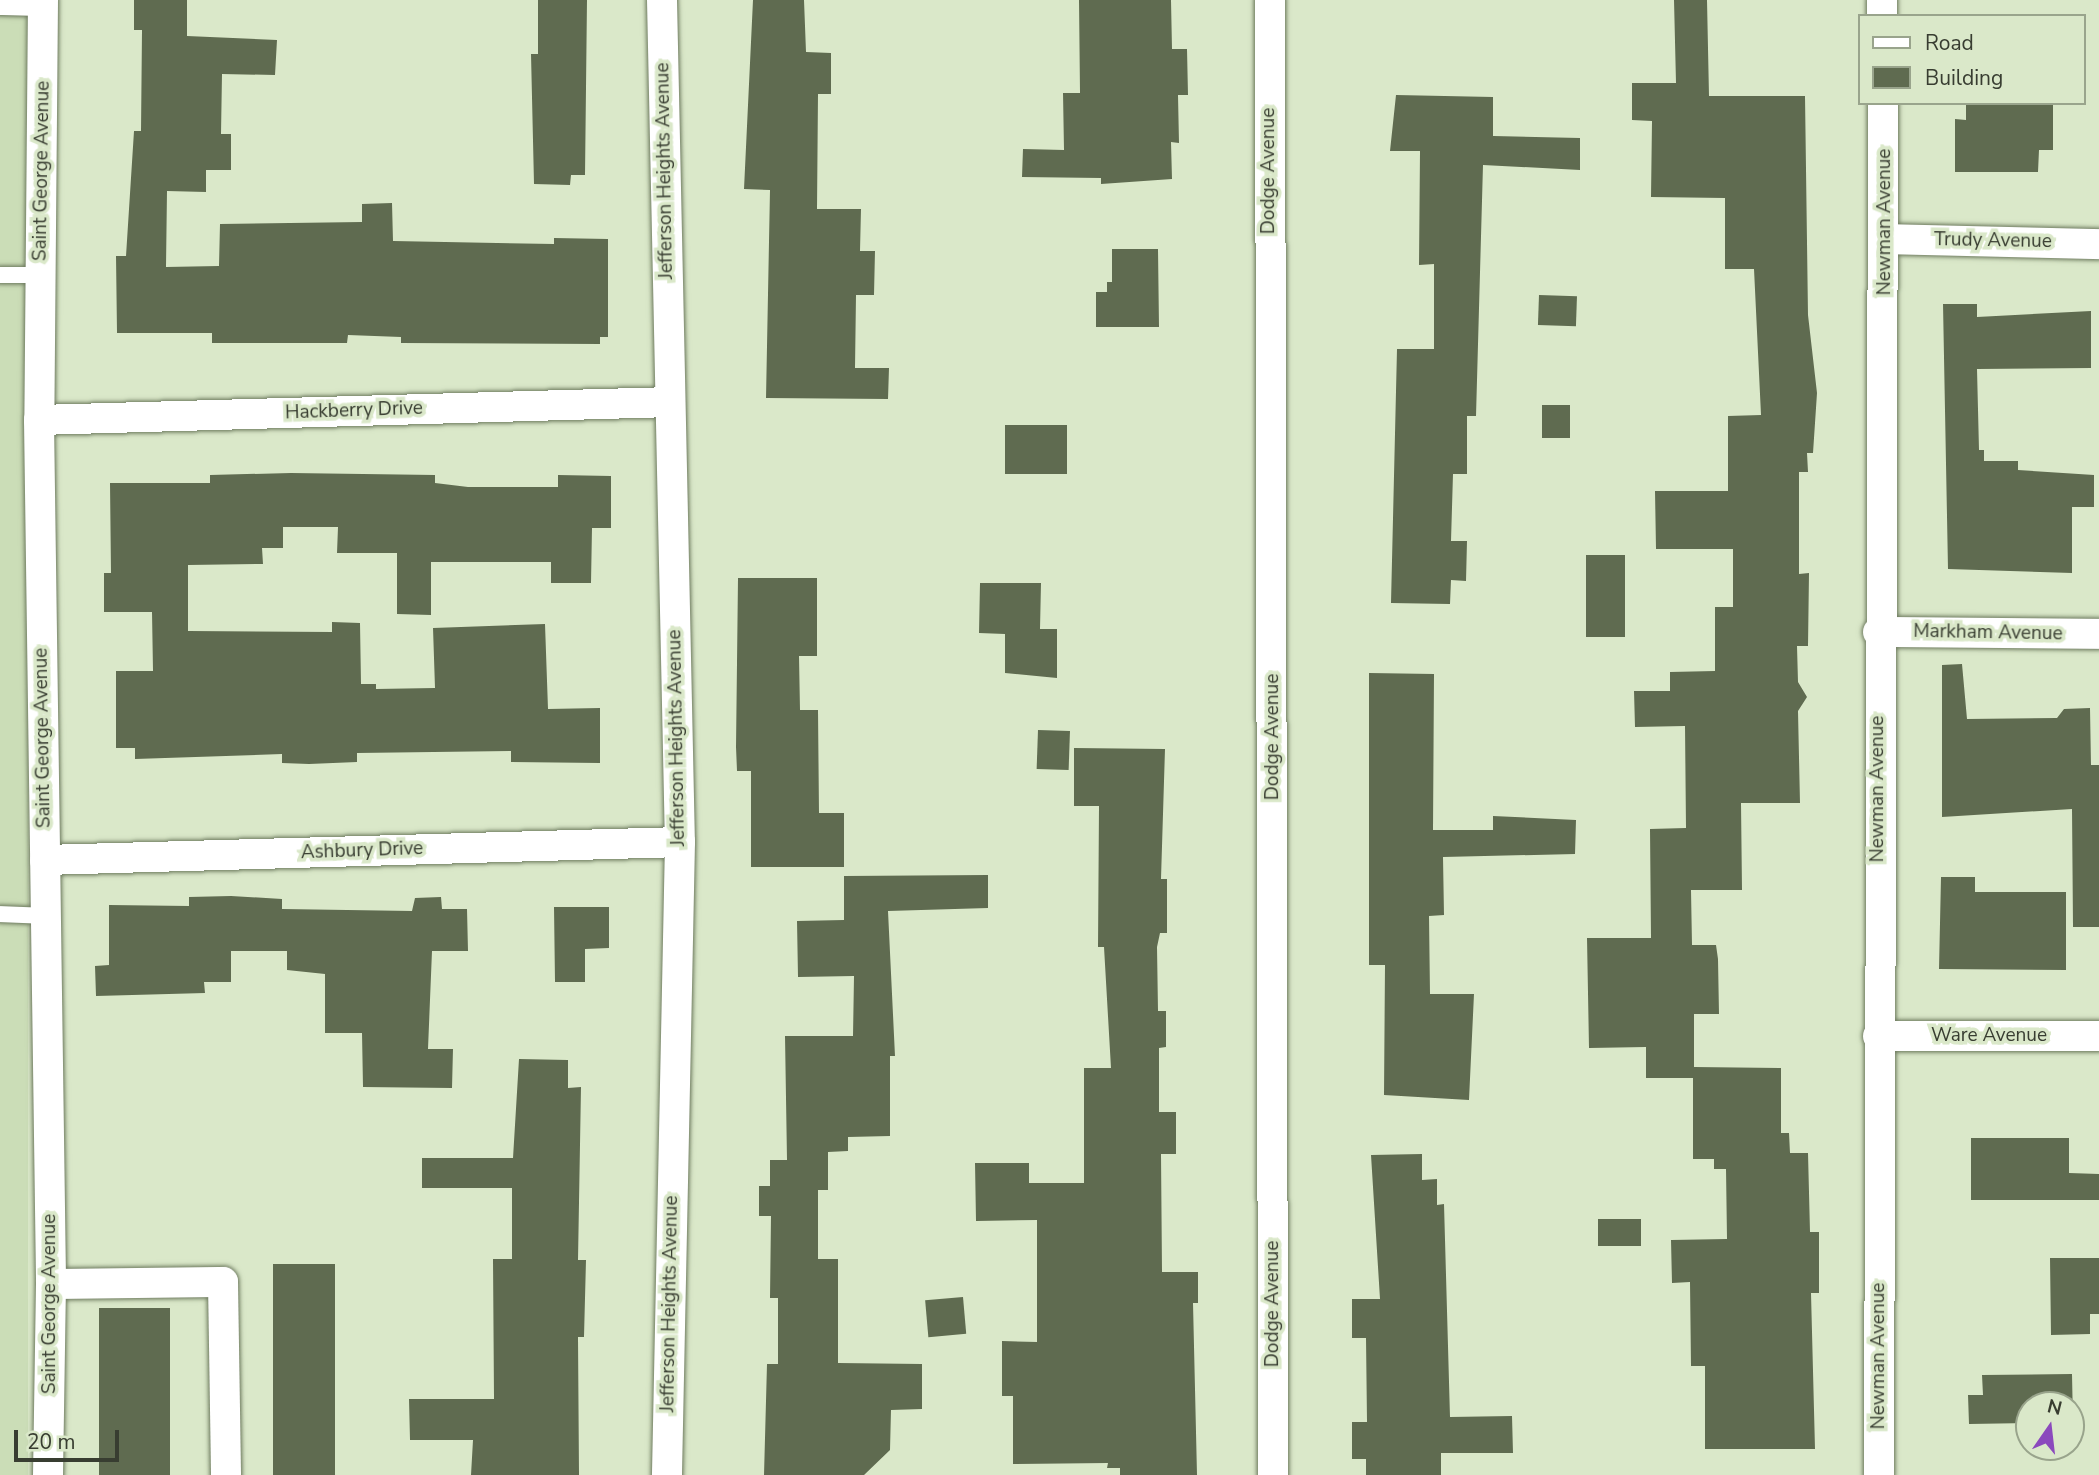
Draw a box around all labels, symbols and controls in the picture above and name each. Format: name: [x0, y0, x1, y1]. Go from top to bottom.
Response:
legend: [1857, 14, 2085, 105]
text: Road: [1925, 29, 1974, 57]
street label: Jefferson Heights Avenue: [652, 62, 678, 280]
text: Building: [1925, 64, 2003, 92]
street label: Saint George Avenue: [29, 81, 55, 261]
street label: Dodge Avenue: [1258, 108, 1280, 234]
street label: Newman Avenue: [1874, 149, 1896, 295]
street label: Trudy Avenue: [1934, 229, 2052, 253]
street label: Hackberry Drive: [285, 397, 423, 425]
street label: Markham Avenue: [1913, 620, 2063, 646]
street label: Jefferson Heights Avenue: [664, 629, 690, 847]
street label: Saint George Avenue: [30, 648, 56, 828]
street label: Dodge Avenue: [1262, 674, 1284, 800]
street label: Newman Avenue: [1867, 716, 1889, 862]
street label: Ashbury Drive: [300, 837, 424, 865]
street label: Ware Avenue: [1931, 1025, 2047, 1047]
street label: Jefferson Heights Avenue: [657, 1195, 683, 1413]
street label: Saint George Avenue: [39, 1214, 61, 1394]
street label: Dodge Avenue: [1262, 1241, 1284, 1367]
street label: Newman Avenue: [1868, 1283, 1890, 1429]
north arrow: [2015, 1391, 2085, 1461]
text: N: [2045, 1393, 2065, 1422]
scale bar: [18, 1416, 122, 1460]
text: 20 m: [27, 1428, 76, 1456]

